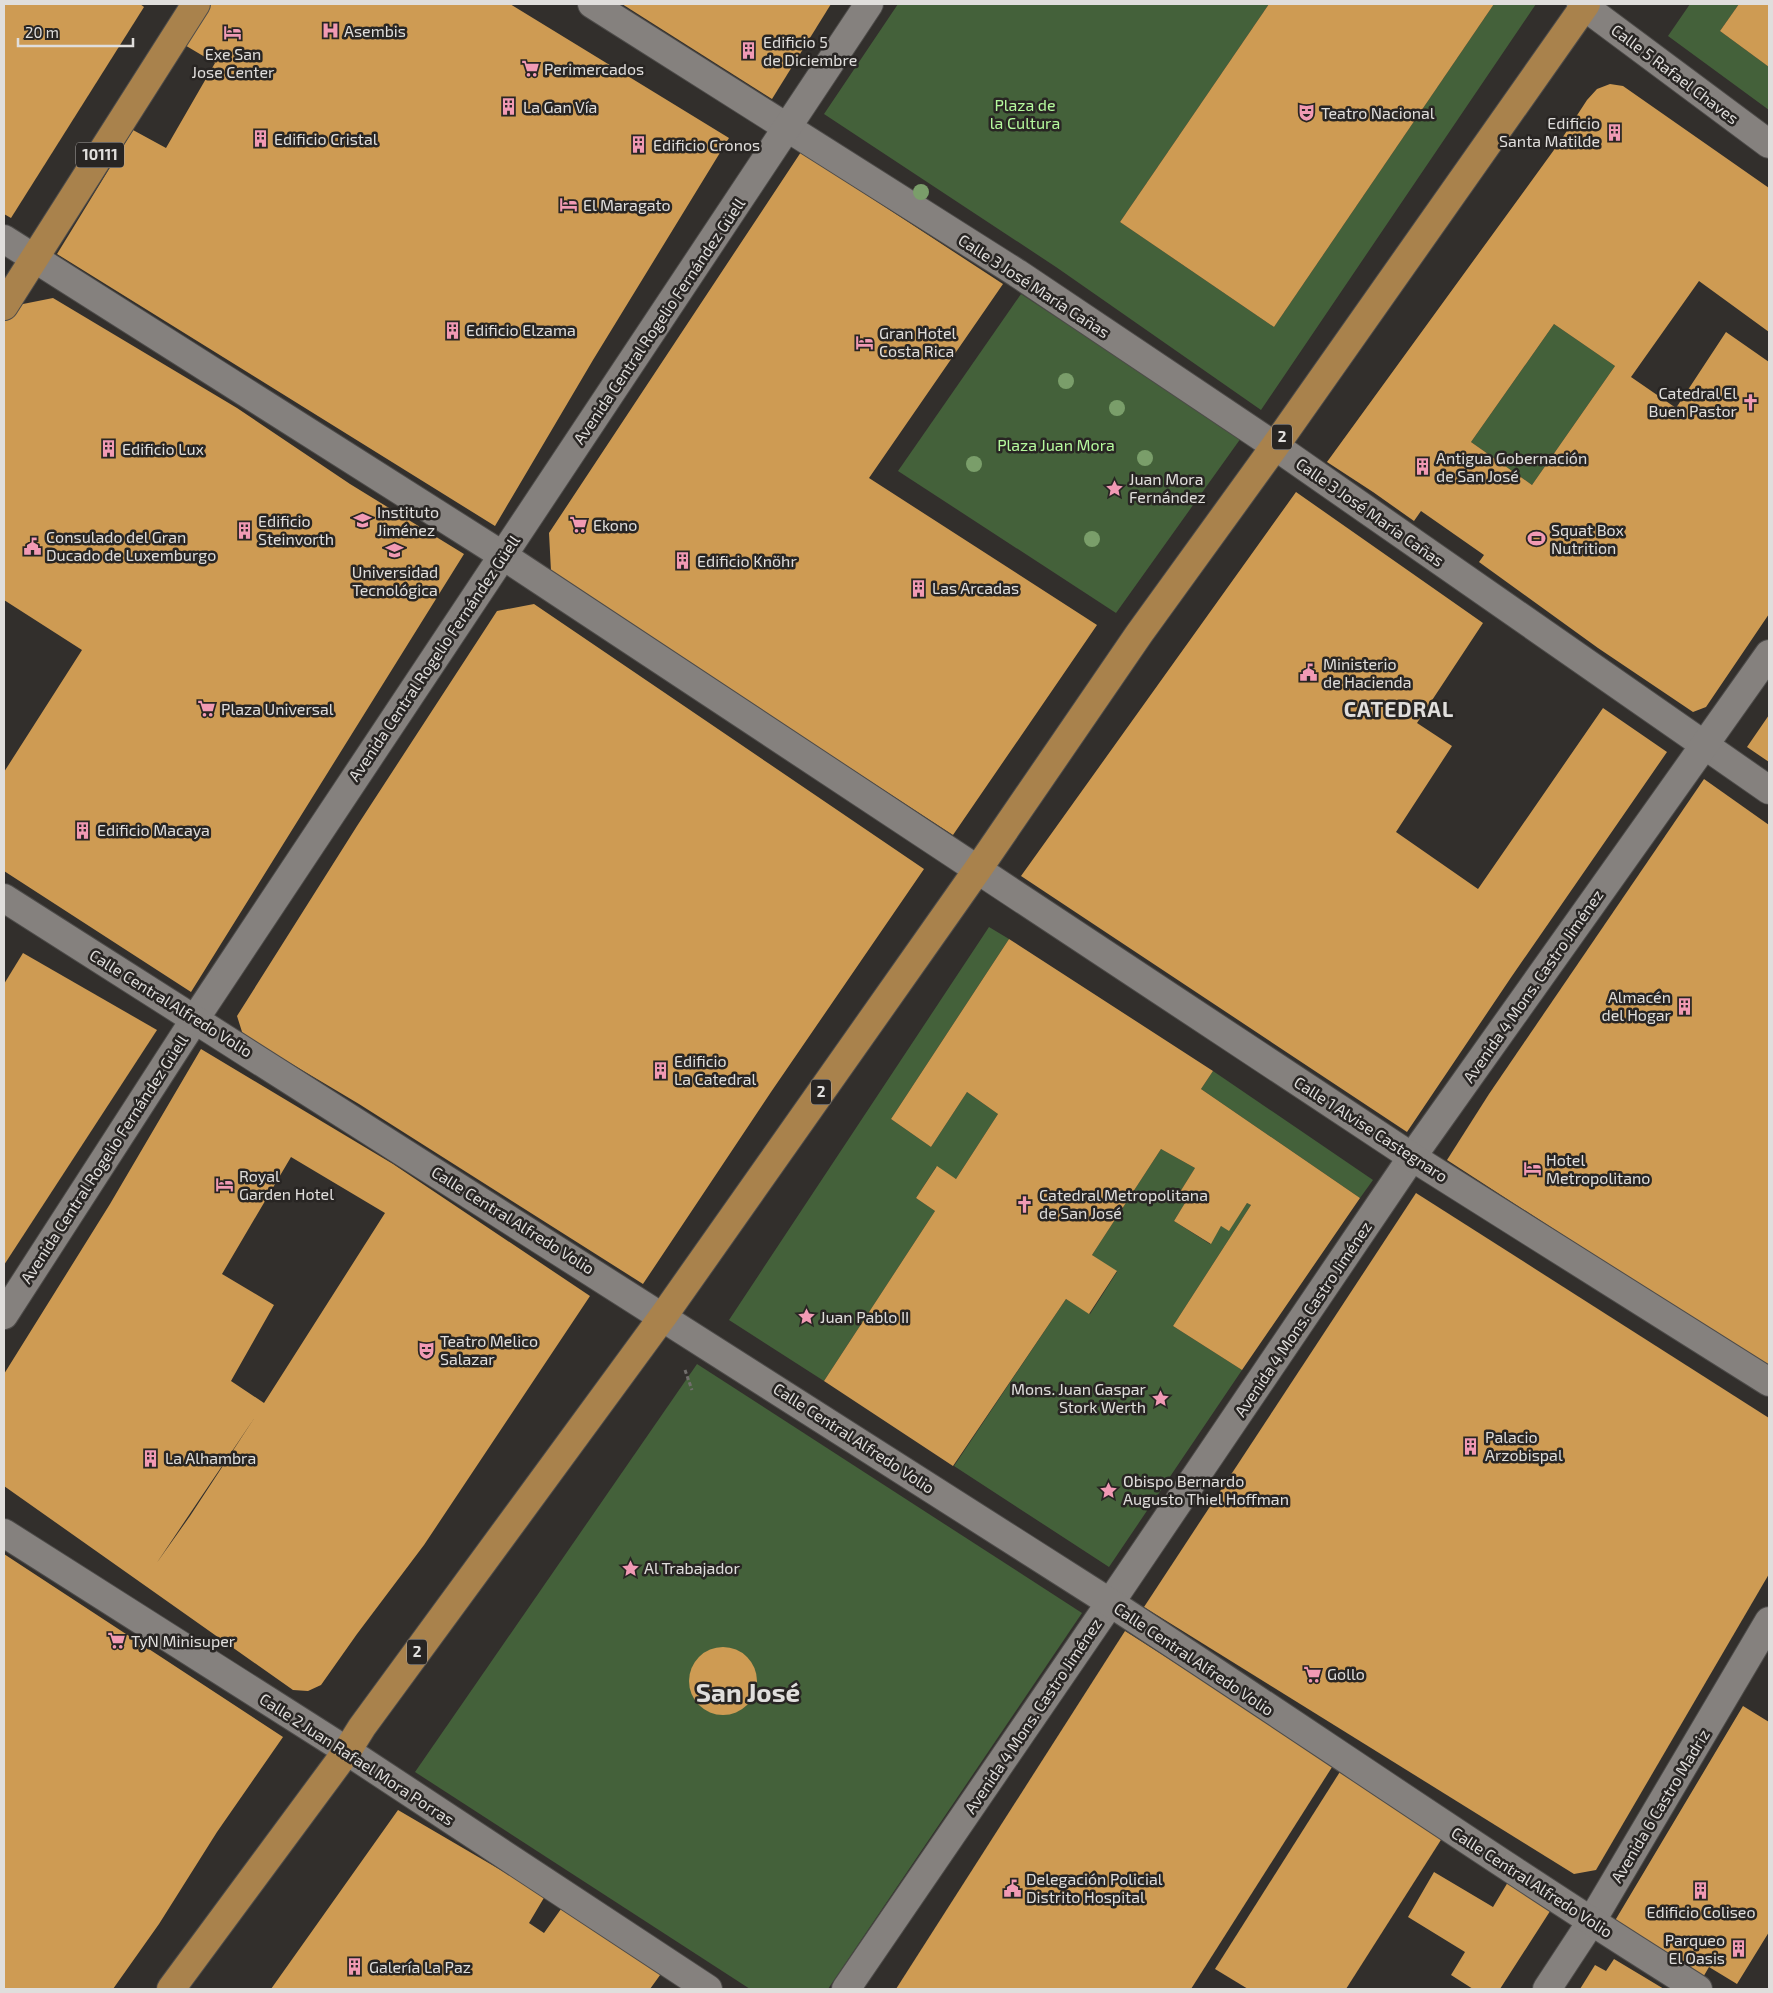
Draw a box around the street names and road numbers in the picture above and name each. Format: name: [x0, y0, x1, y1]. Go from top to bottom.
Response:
street label: Calle 5 Rafael Chaves: [1608, 20, 1743, 128]
road number: 10111: [76, 142, 124, 168]
street label: Avenida Central Rogelio Fernández Güell: [569, 194, 748, 447]
street label: Calle 3 José María Cañas: [955, 230, 1113, 342]
road number: 2: [1272, 424, 1292, 450]
street label: Calle 3 José María Cañas: [1293, 453, 1448, 570]
street label: Avenida Central Rogelio Fernández Güell: [344, 531, 523, 784]
street label: Avenida 4 Mons. Castro Jiménez: [1458, 886, 1607, 1086]
street label: Calle Central Alfredo Volio: [86, 945, 256, 1061]
street label: Avenida Central Rogelio Fernández Güell: [16, 1031, 191, 1287]
street label: Calle 1 Alvise Castegnaro: [1291, 1072, 1452, 1185]
road number: 2: [811, 1080, 831, 1104]
street label: Calle Central Alfredo Volio: [428, 1162, 598, 1278]
street label: Avenida 4 Mons. Castro Jiménez: [1230, 1218, 1375, 1420]
street label: Calle Central Alfredo Volio: [770, 1378, 938, 1497]
street label: Calle Central Alfredo Volio: [1111, 1598, 1278, 1719]
street label: Avenida 4 Mons. Castro Jiménez: [960, 1615, 1105, 1817]
road number: 2: [407, 1640, 427, 1664]
street label: Calle 2 Juan Rafael Mora Porras: [256, 1688, 458, 1829]
street label: Avenida 6 Castro Madriz: [1606, 1726, 1713, 1886]
street label: Calle Central Alfredo Volio: [1448, 1822, 1616, 1941]

